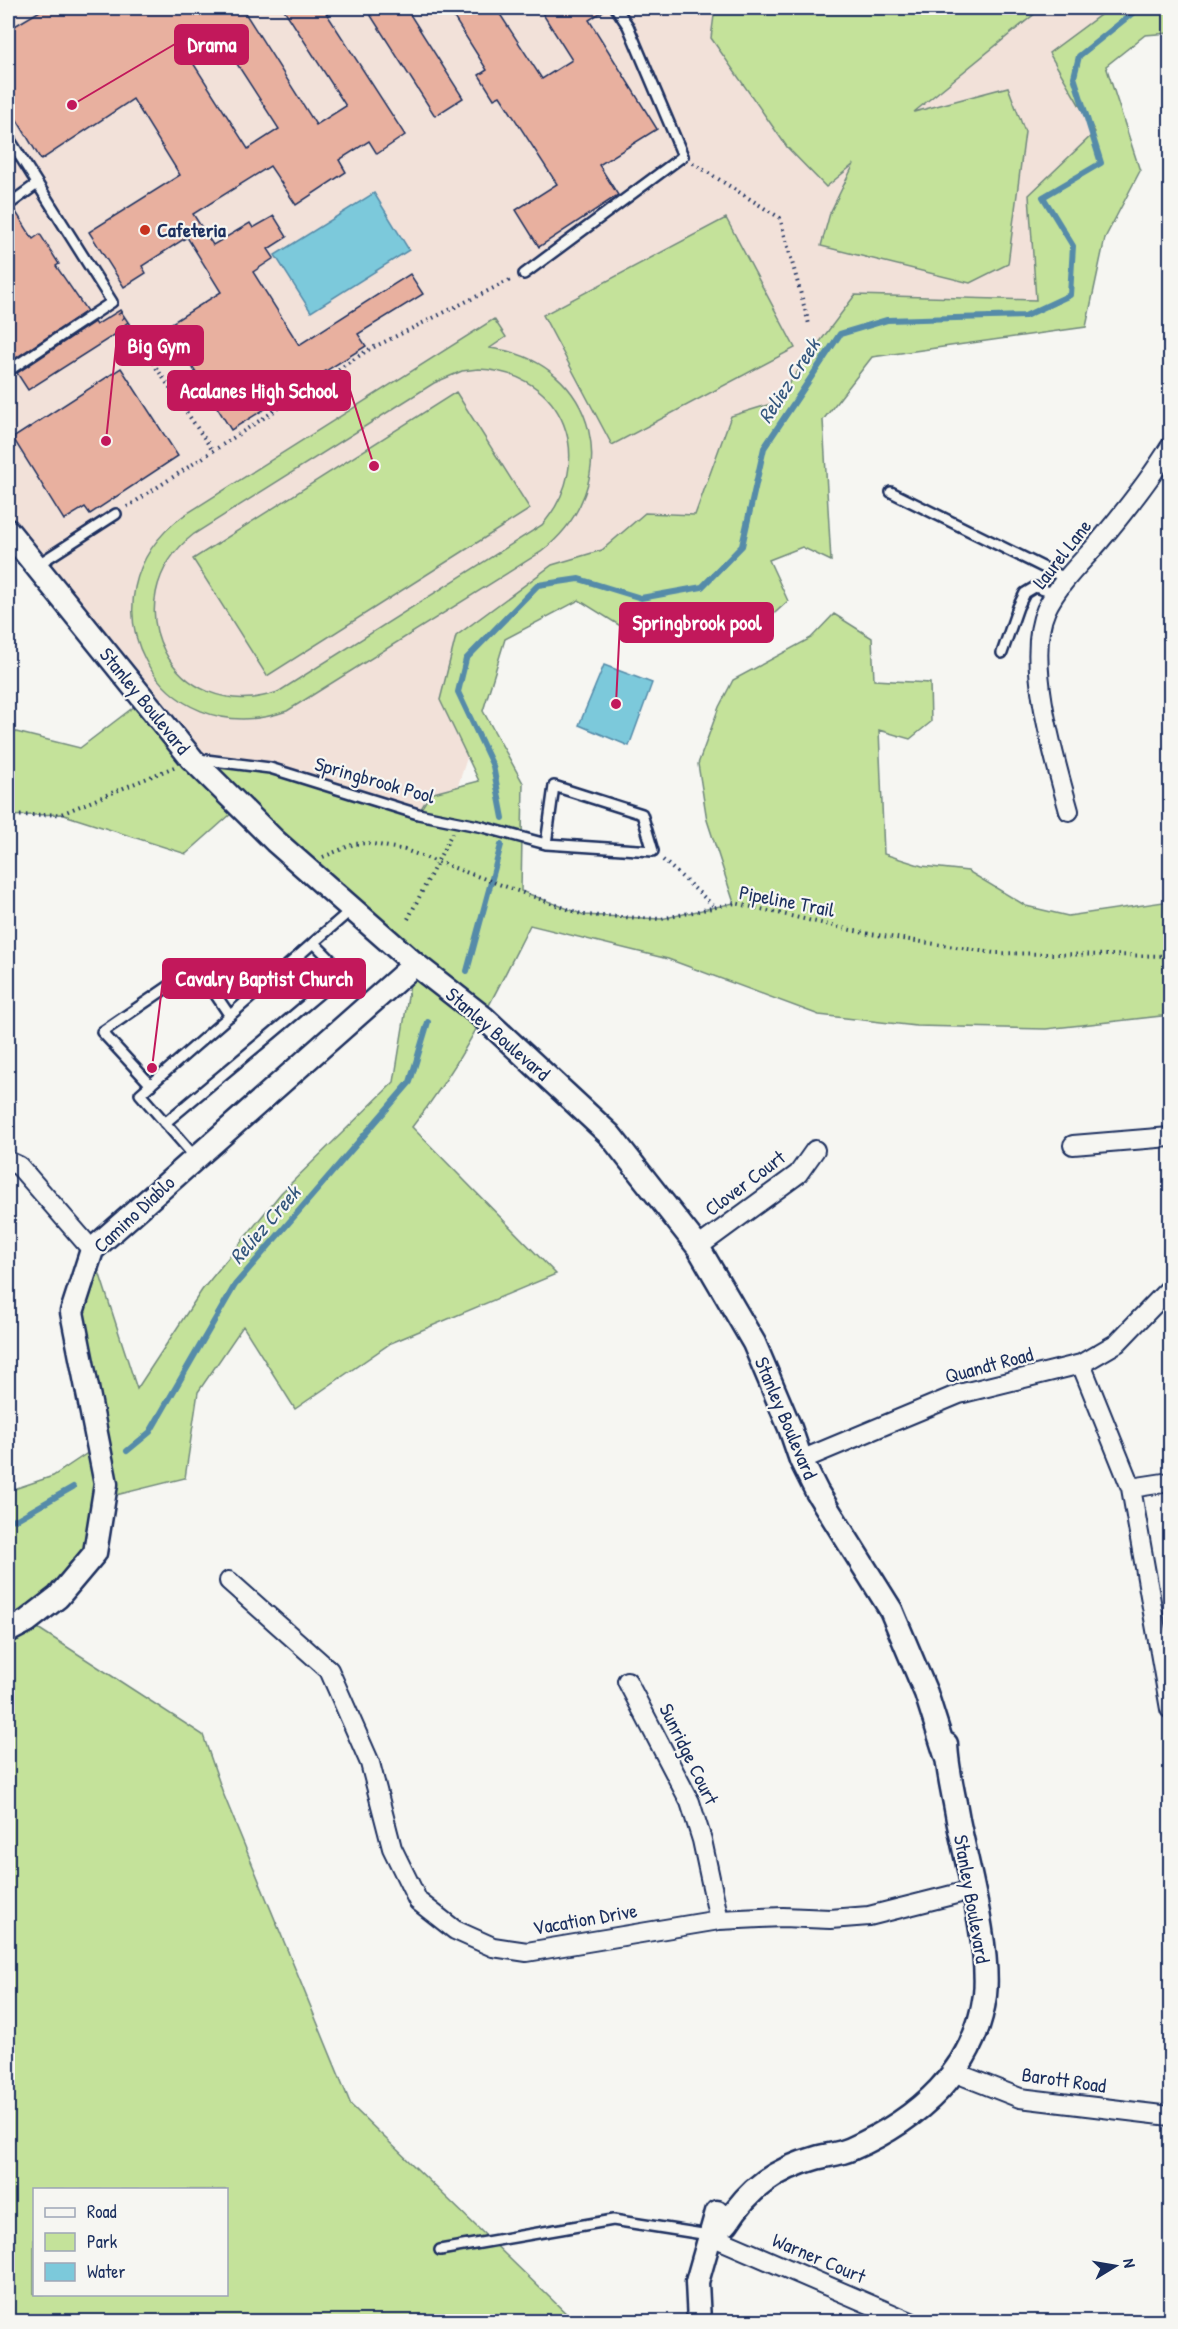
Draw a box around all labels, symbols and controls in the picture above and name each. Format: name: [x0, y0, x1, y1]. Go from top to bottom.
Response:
callout: Drama: [175, 25, 248, 64]
text: Drama: [188, 30, 237, 59]
place label: Cafeteria: [157, 216, 226, 243]
marker: Cafeteria: [138, 223, 152, 237]
callout: Big Gym: [116, 326, 203, 365]
text: Big Gym: [128, 331, 190, 361]
water label: Reliez Creek: [750, 331, 828, 429]
callout: Acalanes High School: [168, 371, 350, 410]
text: Acalanes High School: [180, 376, 338, 406]
street label: Laurel Lane: [1026, 513, 1097, 594]
callout: Springbrook pool: [620, 603, 773, 642]
text: Springbrook pool: [633, 608, 762, 638]
street label: Stanley Boulevard: [94, 642, 197, 760]
street label: Springbrook Pool: [312, 749, 439, 810]
street label: Pipeline Trail: [737, 878, 838, 923]
callout: Cavalry Baptist Church: [163, 959, 365, 998]
text: Cavalry Baptist Church: [175, 964, 353, 994]
street label: Stanley Boulevard: [440, 981, 556, 1087]
street label: Clover Court: [699, 1143, 791, 1222]
street label: Camino Diablo: [87, 1169, 180, 1258]
water label: Reliez Creek: [222, 1177, 308, 1270]
street label: Quandt Road: [942, 1340, 1036, 1389]
street label: Stanley Boulevard: [749, 1353, 824, 1483]
street label: Sunridge Court: [653, 1699, 726, 1810]
street label: Stanley Boulevard: [948, 1833, 997, 1966]
street label: Vacation Drive: [531, 1896, 639, 1941]
street label: Barott Road: [1020, 2060, 1108, 2099]
legend: [33, 2188, 228, 2296]
text: Road: [87, 2199, 117, 2224]
street label: Warner Court: [768, 2226, 871, 2290]
text: Park: [87, 2229, 118, 2254]
north arrow: [1085, 2236, 1145, 2296]
text: N: [1118, 2257, 1141, 2270]
text: Water: [87, 2259, 125, 2284]

